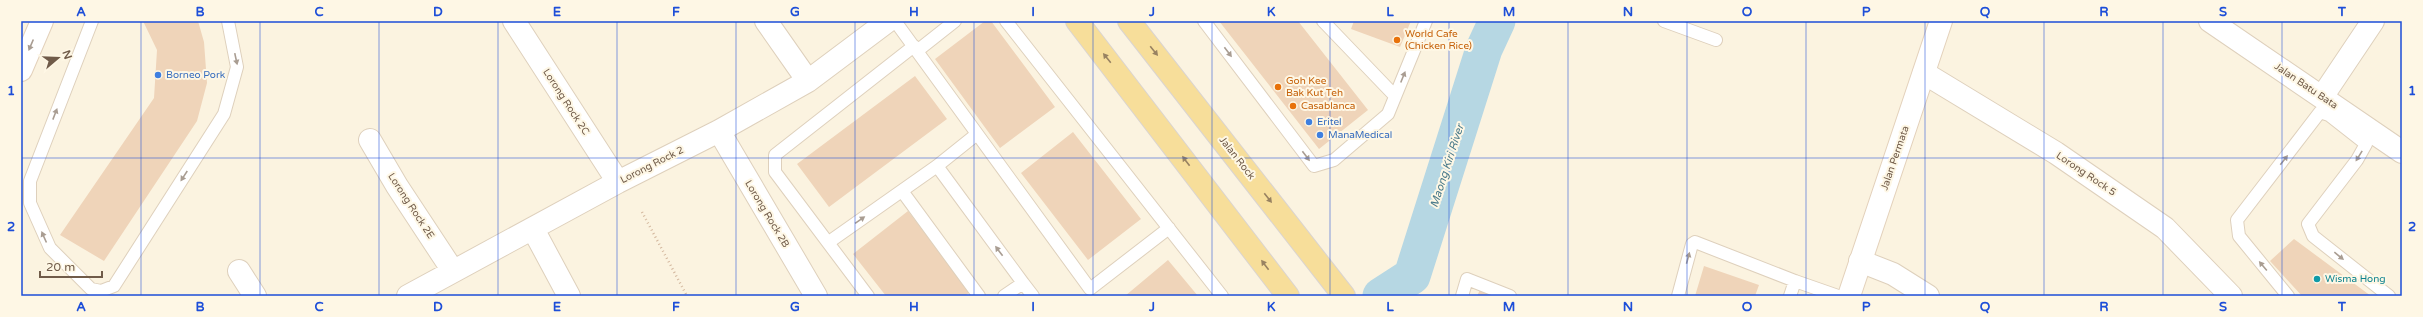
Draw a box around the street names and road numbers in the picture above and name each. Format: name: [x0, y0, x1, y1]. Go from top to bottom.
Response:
street label: Jalan Batu Bata: [2272, 60, 2340, 112]
street label: Lorong Rock 2C: [540, 67, 592, 137]
street label: Jalan Permata: [1878, 124, 1912, 192]
street label: Jalan Rock: [1217, 134, 1258, 182]
street label: Lorong Rock 2: [618, 144, 686, 186]
street label: Lorong Rock 5: [2054, 150, 2118, 198]
street label: Lorong Rock 2E: [385, 171, 437, 241]
street label: Lorong Rock 2B: [742, 178, 792, 250]

